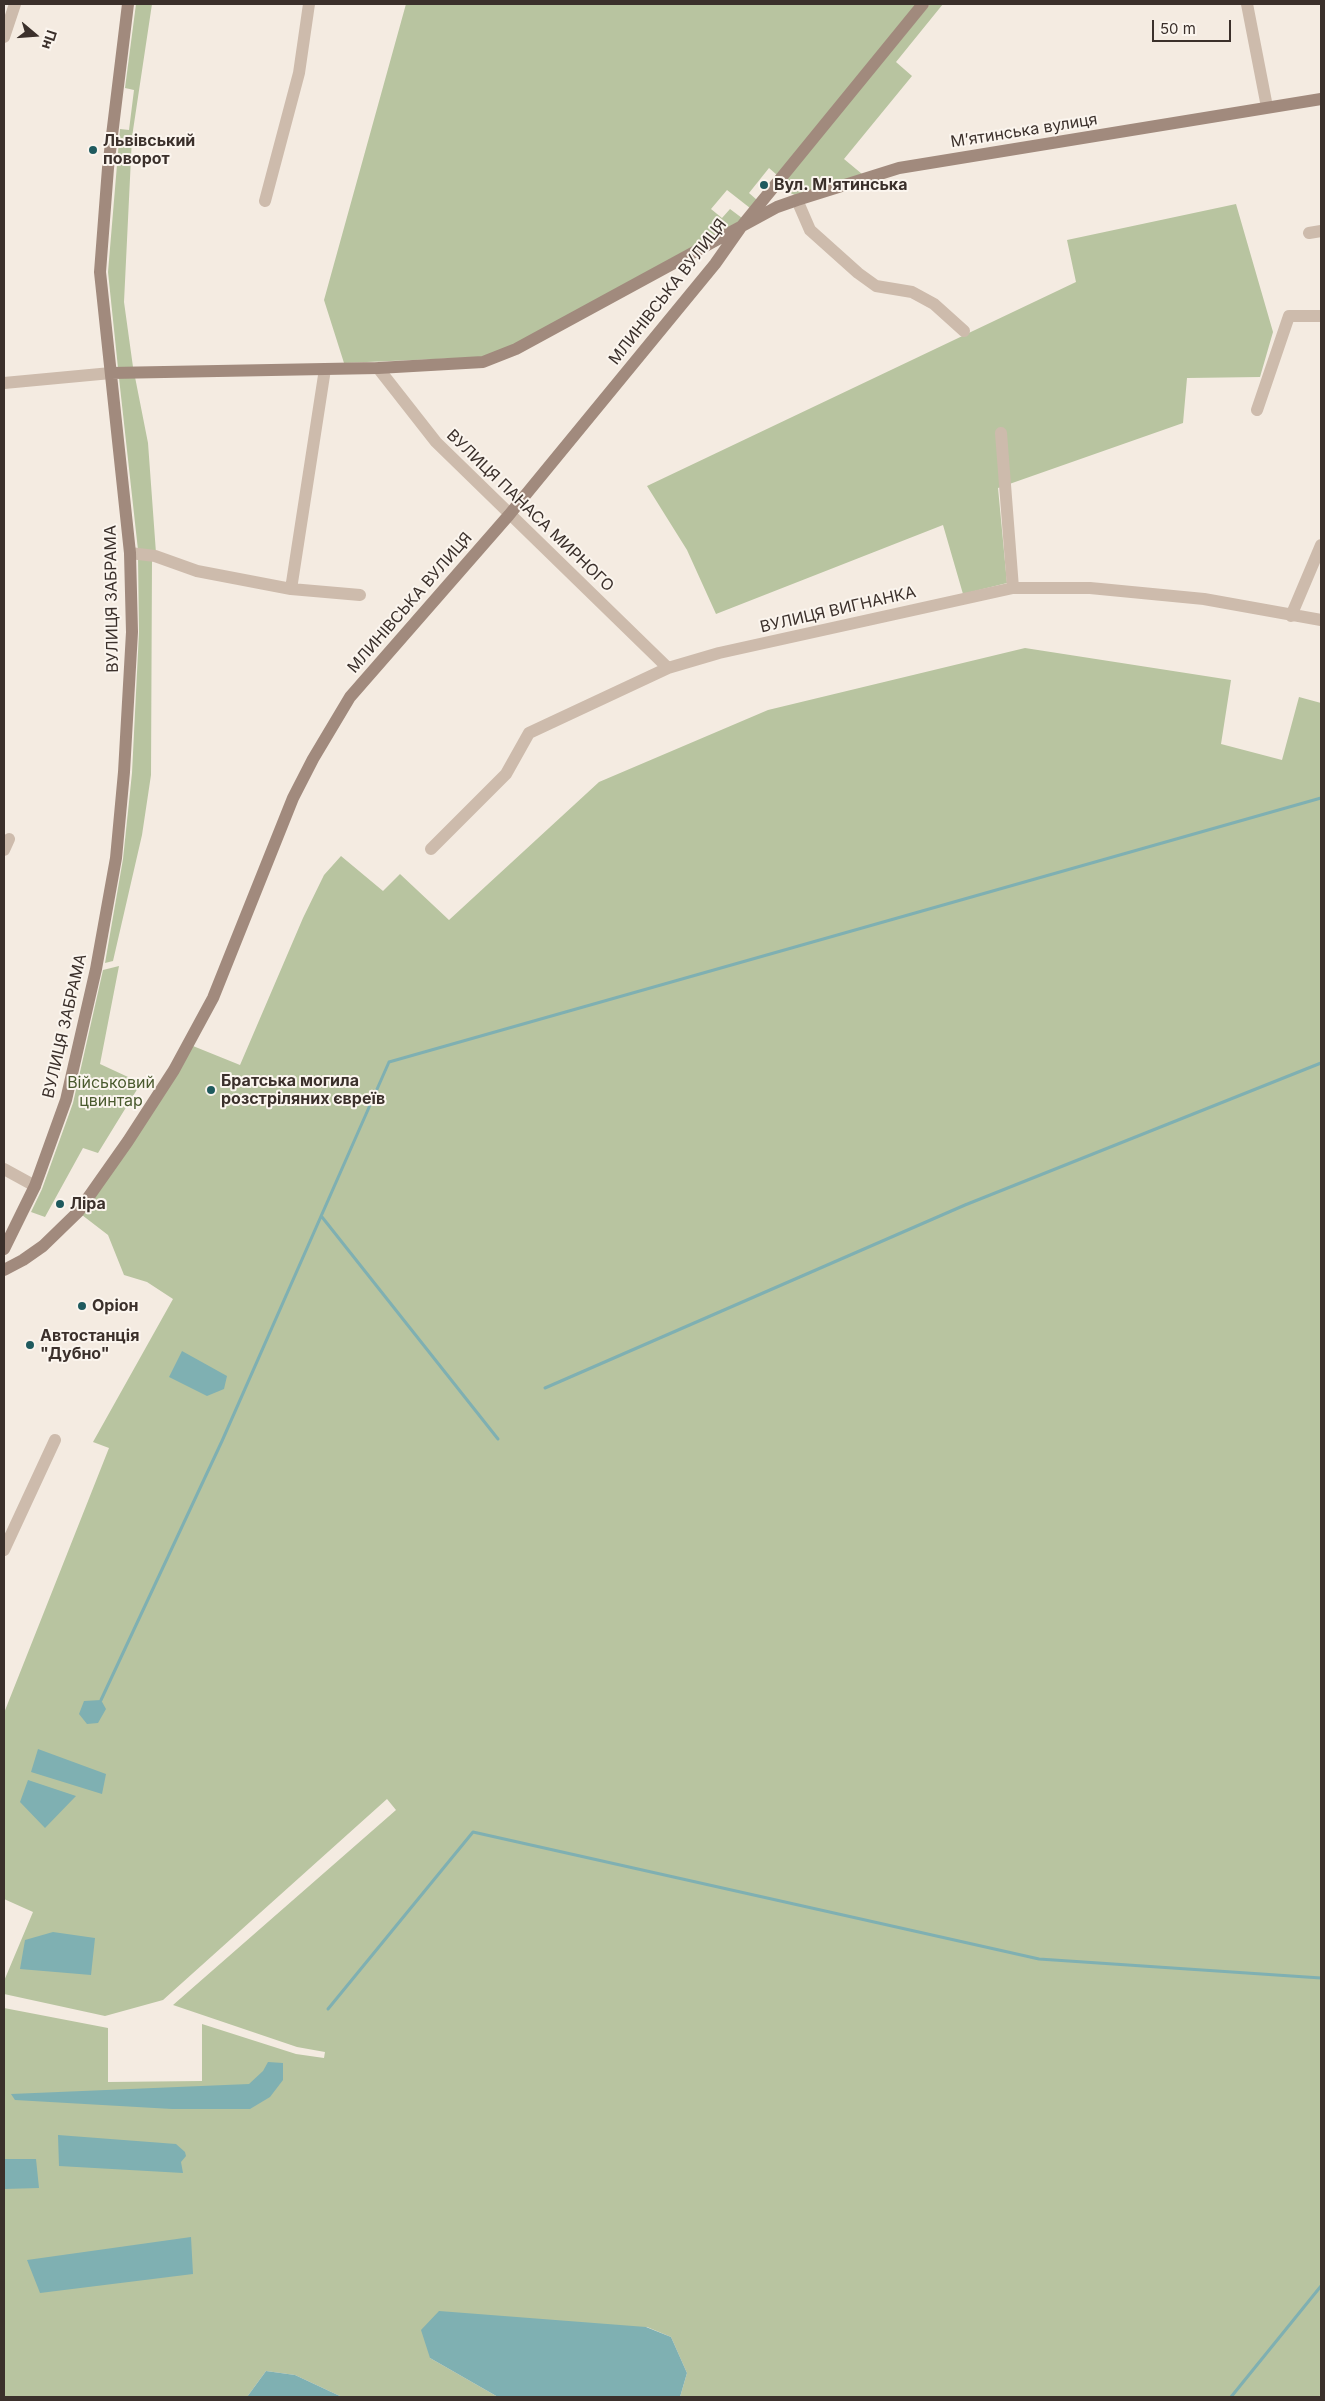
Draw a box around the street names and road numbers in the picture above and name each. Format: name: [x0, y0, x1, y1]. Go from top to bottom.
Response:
street label: Мʼятинська вулиця: [949, 110, 1099, 152]
street label: МЛИНІВСЬКА ВУЛИЦЯ: [605, 215, 731, 369]
street label: ВУЛИЦЯ ПАНАСА МИРНОГО: [442, 426, 618, 596]
street label: ВУЛИЦЯ ЗАБРАМА: [101, 525, 123, 673]
street label: МЛИНІВСЬКА ВУЛИЦЯ: [344, 529, 476, 677]
street label: ВУЛИЦЯ ВИГНАНКА: [758, 583, 918, 637]
street label: ВУЛИЦЯ ЗАБРАМА: [39, 952, 91, 1100]

